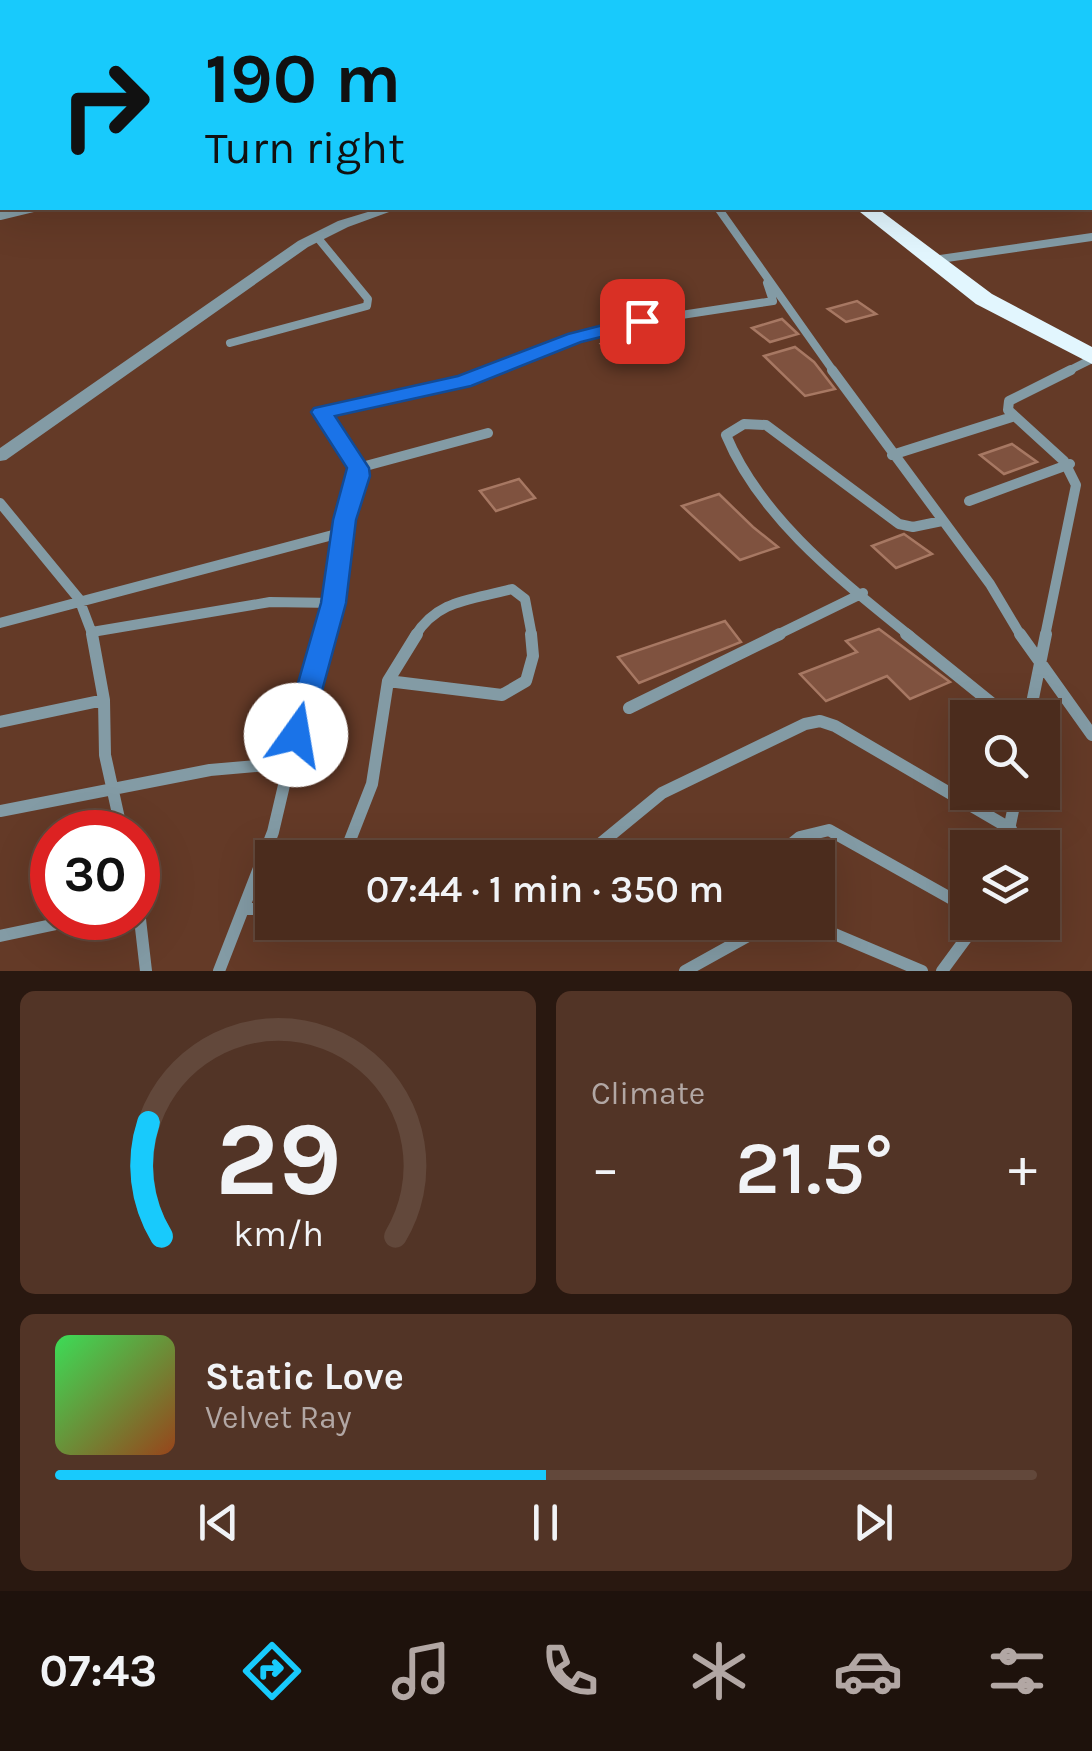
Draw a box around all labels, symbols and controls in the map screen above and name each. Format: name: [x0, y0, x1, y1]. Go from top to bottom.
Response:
text: 190 m: [205, 38, 401, 120]
icon: right: [40, 40, 170, 170]
text: Turn right: [205, 122, 405, 174]
pin: [600, 279, 685, 364]
icon: arrive: [615, 294, 670, 349]
position arrow: [244, 683, 348, 787]
map controls: [950, 700, 1060, 940]
button: search: [950, 700, 1060, 810]
speed limit sign: 30: [30, 810, 160, 940]
button: layers: [950, 830, 1060, 940]
text: 07:44 · 1 min · 350 m: [366, 867, 724, 912]
text: Climate: [591, 1075, 705, 1112]
text: 29: [215, 1099, 341, 1220]
text: 21.5°: [735, 1124, 893, 1212]
text: −: [591, 1136, 620, 1200]
text: +: [1008, 1136, 1037, 1200]
text: km/h: [233, 1213, 323, 1255]
text: Static Love: [205, 1354, 404, 1399]
text: Velvet Ray: [205, 1399, 352, 1436]
icon: previous: [191, 1495, 246, 1550]
icon: pause: [518, 1495, 573, 1550]
icon: next: [846, 1495, 901, 1550]
icon: directions: [237, 1636, 307, 1706]
icon: music: [386, 1636, 456, 1706]
icon: phone: [535, 1636, 605, 1706]
icon: climate: [684, 1636, 754, 1706]
icon: car: [833, 1636, 903, 1706]
icon: filters: [982, 1636, 1052, 1706]
text: 07:43: [40, 1645, 157, 1697]

